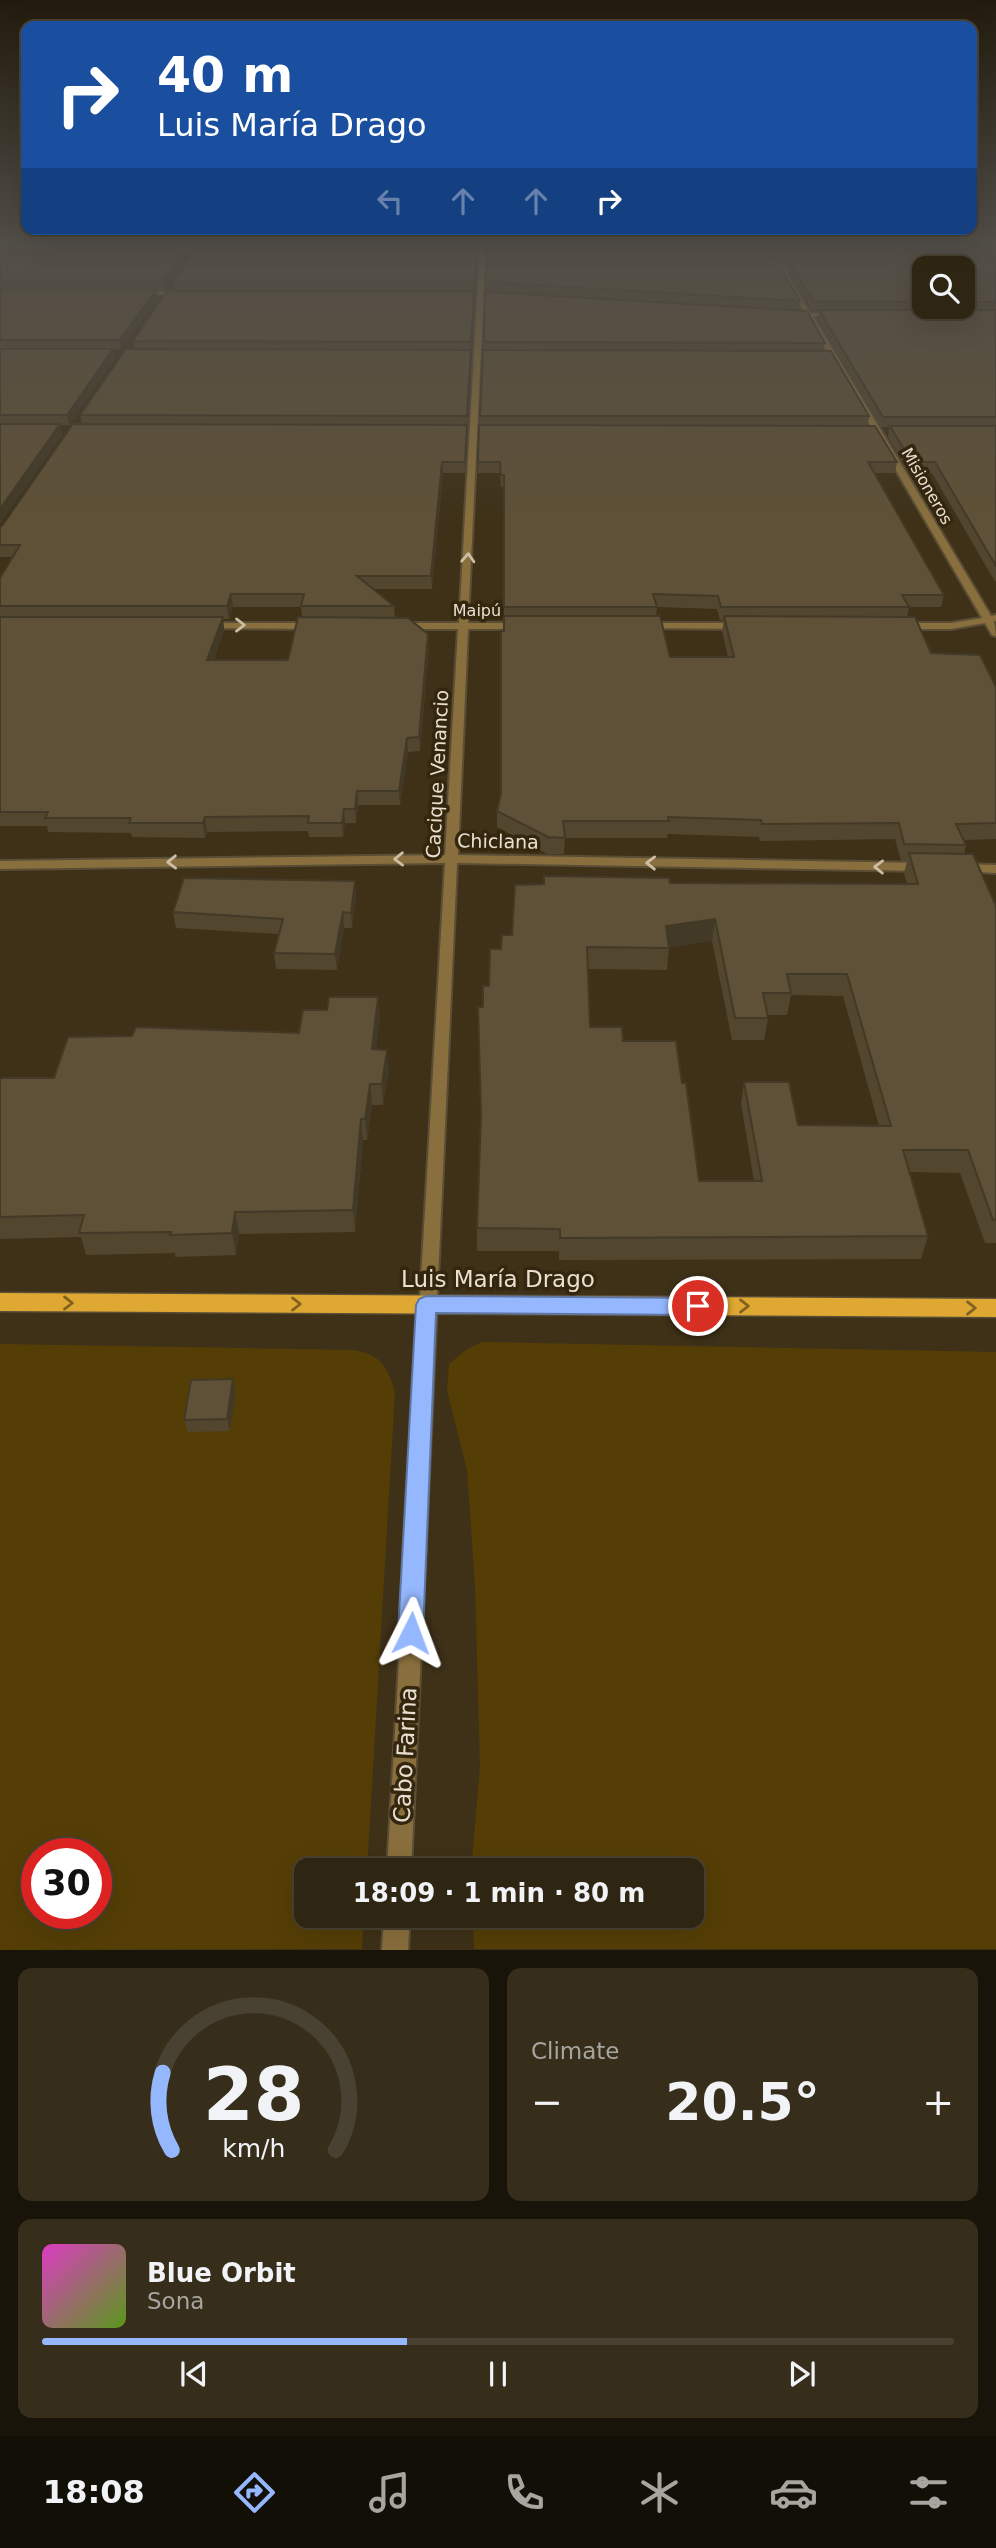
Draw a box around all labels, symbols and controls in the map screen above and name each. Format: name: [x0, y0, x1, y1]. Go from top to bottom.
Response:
text: 40 m: [157, 47, 293, 104]
icon: right: [42, 49, 133, 140]
text: Luis María Drago: [157, 106, 427, 144]
icon: left: [371, 182, 409, 220]
icon: ahead: [444, 182, 482, 220]
icon: ahead: [517, 182, 555, 220]
icon: right: [590, 182, 628, 220]
map controls: [912, 256, 975, 319]
button: search: [912, 256, 975, 319]
street label: Misioneros: [897, 444, 957, 528]
one-way arrow: [460, 552, 475, 563]
street label: Maipú: [453, 601, 501, 620]
one-way arrow: [235, 617, 245, 633]
street label: Cacique Venancio: [422, 689, 452, 859]
street label: Chiclana: [457, 829, 539, 853]
one-way arrow: [394, 852, 405, 867]
one-way arrow: [166, 855, 177, 870]
one-way arrow: [646, 855, 657, 870]
one-way arrow: [873, 859, 884, 874]
street label: Luis María Drago: [401, 1266, 595, 1292]
pin: [668, 1276, 728, 1336]
icon: arrive: [679, 1287, 717, 1325]
one-way arrow: [63, 1295, 74, 1311]
one-way arrow: [291, 1296, 301, 1312]
one-way arrow: [739, 1298, 749, 1314]
one-way arrow: [966, 1300, 977, 1316]
position arrow: [374, 1596, 448, 1670]
street label: Cabo Farina: [388, 1686, 422, 1824]
speed limit sign: 30: [21, 1838, 112, 1929]
text: 18:09 · 1 min · 80 m: [353, 1878, 645, 1908]
text: Climate: [531, 2038, 620, 2064]
text: 28: [203, 2053, 304, 2138]
text: 20.5°: [665, 2072, 820, 2132]
text: −: [531, 2080, 563, 2124]
text: +: [922, 2080, 954, 2124]
text: km/h: [222, 2134, 285, 2163]
text: Blue Orbit: [147, 2258, 296, 2288]
text: Sona: [147, 2288, 204, 2314]
icon: previous: [175, 2355, 213, 2393]
icon: pause: [479, 2355, 517, 2393]
icon: next: [783, 2355, 821, 2393]
icon: directions: [230, 2468, 279, 2517]
icon: music: [365, 2468, 414, 2517]
icon: phone: [500, 2468, 549, 2517]
icon: climate: [635, 2468, 684, 2517]
icon: car: [769, 2468, 818, 2517]
icon: filters: [904, 2468, 953, 2517]
text: 18:08: [43, 2473, 145, 2511]

